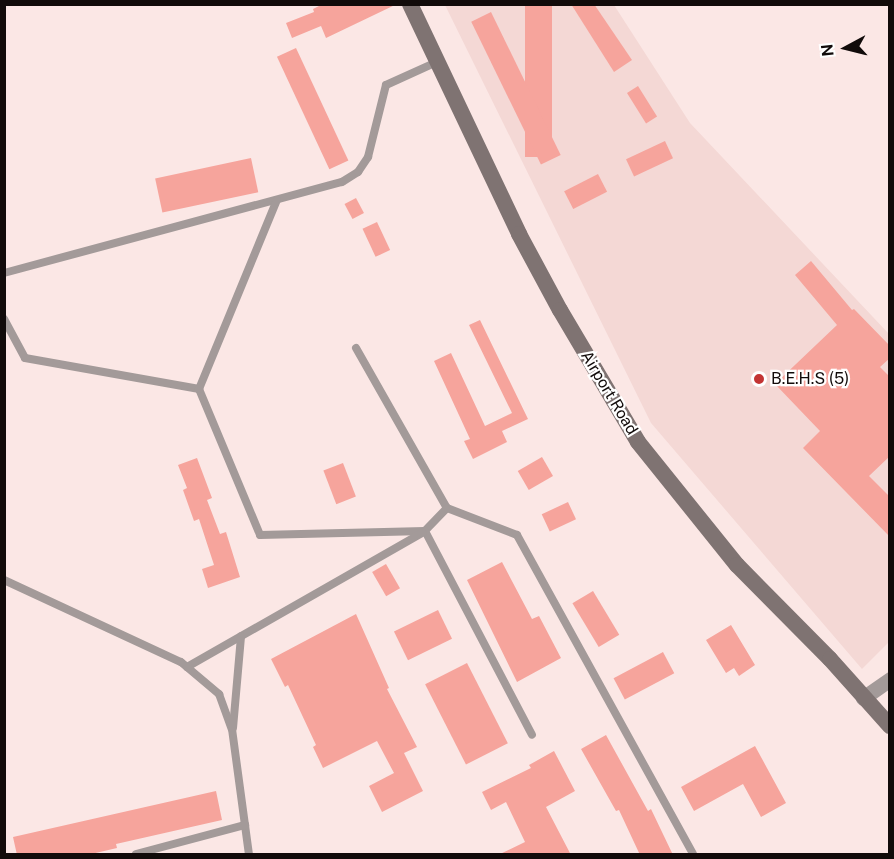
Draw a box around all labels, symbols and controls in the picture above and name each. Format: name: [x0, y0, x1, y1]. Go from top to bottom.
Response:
north arrow: [816, 18, 876, 78]
text: N: [817, 43, 838, 58]
street label: Airport Road: [576, 348, 642, 438]
place label: B.E.H.S (5): [771, 369, 849, 389]
marker: B.E.H.S (5): [752, 372, 766, 386]

